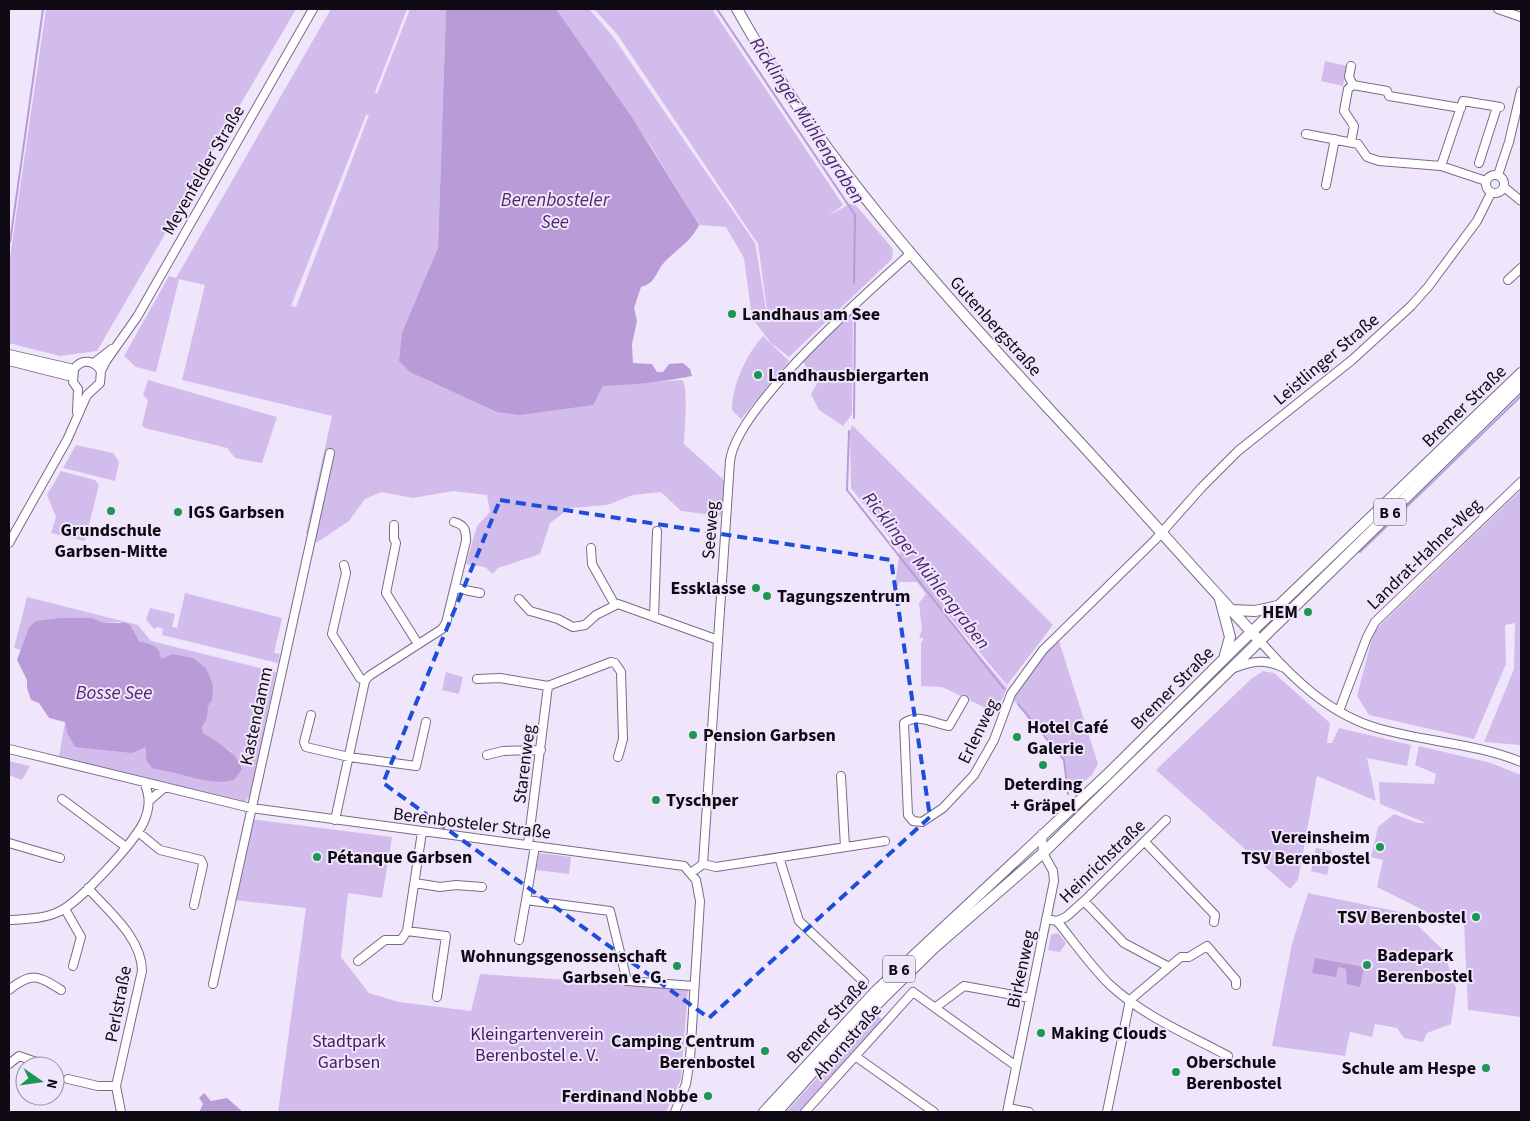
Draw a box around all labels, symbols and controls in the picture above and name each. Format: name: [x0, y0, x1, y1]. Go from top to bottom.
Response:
water label: Ricklinger Mühlengraben: [743, 32, 871, 209]
street label: Meyenfelder Straße: [156, 101, 251, 240]
water label: Berenbosteler See: [501, 187, 611, 236]
street label: Gutenbergstraße: [944, 271, 1047, 382]
place label: Landhaus am See: [742, 302, 880, 327]
marker: Landhaus am See: [726, 308, 738, 320]
street label: Leistlinger Straße: [1268, 308, 1385, 411]
street label: Bremer Straße: [1417, 360, 1512, 453]
place label: Landhausbiergarten: [768, 363, 929, 388]
marker: Landhausbiergarten: [752, 369, 764, 381]
water label: Ricklinger Mühlengraben: [855, 486, 996, 656]
street label: Landrat-Hahne-Weg: [1362, 493, 1487, 616]
road number: B 6: [1374, 498, 1406, 526]
place label: IGS Garbsen: [188, 500, 284, 525]
street label: Seeweg: [696, 500, 725, 560]
marker: Grundschule Garbsen-Mitte: [105, 505, 117, 517]
marker: IGS Garbsen: [172, 506, 184, 518]
place label: Grundschule Garbsen-Mitte: [54, 518, 168, 564]
place label: Essklasse: [670, 576, 746, 601]
marker: Essklasse: [750, 582, 762, 594]
place label: Tagungszentrum: [777, 584, 911, 609]
marker: Tagungszentrum: [761, 590, 773, 602]
place label: HEM: [1262, 600, 1298, 625]
marker: HEM: [1302, 606, 1314, 618]
street label: Bremer Straße: [1125, 641, 1220, 736]
street label: Kastendamm: [234, 664, 279, 768]
water label: Bosse See: [76, 680, 152, 707]
street label: Erlenweg: [952, 694, 1005, 768]
place label: Hotel Café Galerie: [1027, 715, 1109, 761]
street label: Starenweg: [507, 723, 542, 805]
place label: Pension Garbsen: [703, 723, 836, 748]
marker: Pension Garbsen: [687, 729, 699, 741]
marker: Hotel Café Galerie: [1011, 731, 1023, 743]
marker: Deterding + Gräpel: [1037, 759, 1049, 771]
place label: Deterding + Gräpel: [1004, 772, 1083, 818]
place label: Tyschper: [666, 788, 739, 813]
marker: Tyschper: [650, 794, 662, 806]
street label: Berenbosteler Straße: [392, 801, 552, 846]
street label: Heinrichstraße: [1054, 814, 1151, 909]
place label: Vereinsheim TSV Berenbostel: [1241, 825, 1370, 871]
marker: Vereinsheim TSV Berenbostel: [1374, 841, 1386, 853]
place label: Pétanque Garbsen: [327, 845, 472, 870]
marker: Pétanque Garbsen: [311, 851, 323, 863]
place label: TSV Berenbostel: [1337, 905, 1466, 930]
marker: TSV Berenbostel: [1470, 911, 1482, 923]
street label: Birkenweg: [1001, 928, 1042, 1010]
place label: Badepark Berenbostel: [1377, 943, 1473, 989]
place label: Wohnungsgenossenschaft Garbsen e. G.: [461, 944, 668, 990]
road number: B 6: [883, 956, 915, 982]
marker: Badepark Berenbostel: [1361, 959, 1373, 971]
marker: Wohnungsgenossenschaft Garbsen e. G.: [671, 960, 683, 972]
street label: Perlstraße: [99, 964, 138, 1044]
street label: Bremer Straße: [781, 973, 874, 1070]
street label: Ahornstraße: [807, 998, 887, 1085]
place label: Making Clouds: [1051, 1021, 1167, 1046]
park label: Kleingartenverein Berenbostel e. V.: [470, 1022, 604, 1068]
marker: Making Clouds: [1035, 1027, 1047, 1039]
park label: Stadtpark Garbsen: [312, 1029, 386, 1075]
place label: Camping Centrum Berenbostel: [611, 1029, 755, 1075]
marker: Camping Centrum Berenbostel: [759, 1045, 771, 1057]
place label: Oberschule Berenbostel: [1186, 1050, 1282, 1096]
north arrow: [15, 1056, 65, 1106]
place label: Schule am Hespe: [1341, 1056, 1476, 1081]
marker: Schule am Hespe: [1480, 1062, 1492, 1074]
marker: Oberschule Berenbostel: [1170, 1066, 1182, 1078]
text: N: [41, 1077, 62, 1090]
place label: Ferdinand Nobbe: [561, 1084, 698, 1109]
marker: Ferdinand Nobbe: [702, 1090, 714, 1102]

